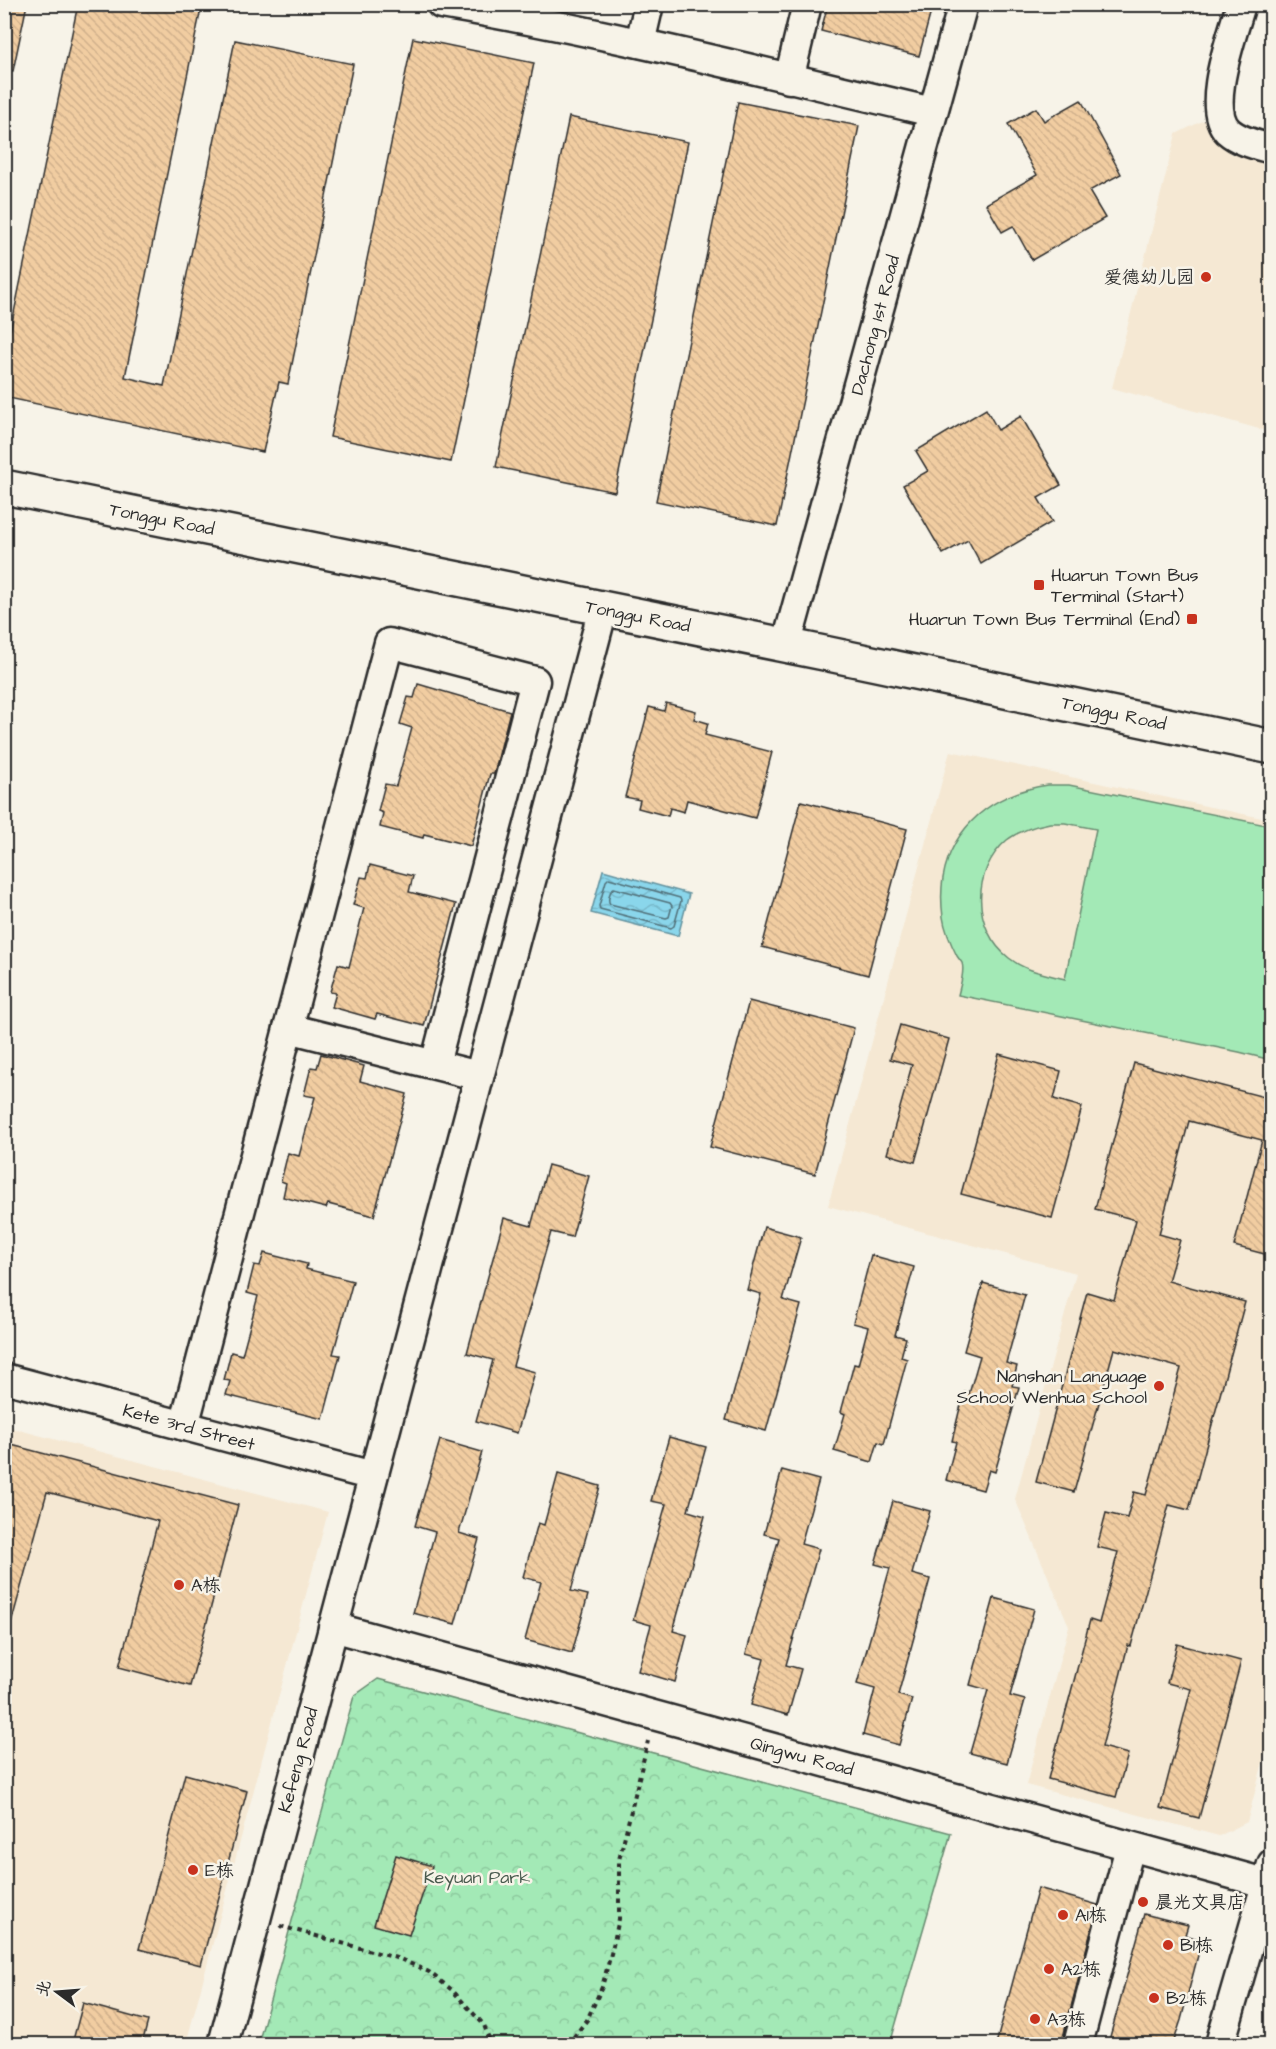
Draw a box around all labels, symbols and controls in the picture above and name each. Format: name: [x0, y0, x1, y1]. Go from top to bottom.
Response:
street label: Dachong 1st Road: [845, 252, 907, 398]
place label: 爱德幼儿园: [1104, 265, 1194, 290]
marker: 爱德幼儿园: [1199, 270, 1213, 284]
street label: Tonggu Road: [107, 497, 217, 543]
place label: Huarun Town Bus Terminal (Start): [1051, 563, 1199, 609]
marker: Huarun Town Bus Terminal (Start): [1032, 578, 1046, 592]
street label: Tonggu Road: [583, 594, 693, 640]
place label: Huarun Town Bus Terminal (End): [909, 607, 1180, 632]
marker: Huarun Town Bus Terminal (End): [1185, 612, 1199, 626]
street label: Tonggu Road: [1059, 690, 1169, 738]
place label: Nanshan Language School, Wenhua School: [957, 1364, 1147, 1410]
marker: Nanshan Language School, Wenhua School: [1152, 1379, 1166, 1393]
street label: Kete 3rd Street: [120, 1398, 258, 1457]
place label: A栋: [191, 1573, 221, 1598]
marker: A栋: [172, 1578, 186, 1592]
street label: Kefeng Road: [272, 1705, 325, 1816]
street label: Qingwu Road: [747, 1731, 856, 1783]
place label: E栋: [205, 1858, 234, 1883]
marker: E栋: [186, 1863, 200, 1877]
park label: Keyuan Park: [424, 1865, 530, 1891]
place label: 晨光文具店: [1155, 1890, 1245, 1915]
marker: 晨光文具店: [1136, 1895, 1150, 1909]
place label: A1栋: [1075, 1903, 1107, 1928]
marker: A1栋: [1056, 1908, 1070, 1922]
place label: B1栋: [1180, 1933, 1213, 1958]
marker: B1栋: [1161, 1938, 1175, 1952]
place label: A2栋: [1061, 1957, 1101, 1982]
north arrow: [27, 1962, 87, 2022]
marker: A2栋: [1042, 1962, 1056, 1976]
text: 北: [31, 1977, 56, 1999]
place label: B2栋: [1166, 1986, 1207, 2011]
marker: B2栋: [1147, 1991, 1161, 2005]
place label: A3栋: [1047, 2007, 1086, 2032]
marker: A3栋: [1028, 2012, 1042, 2026]

